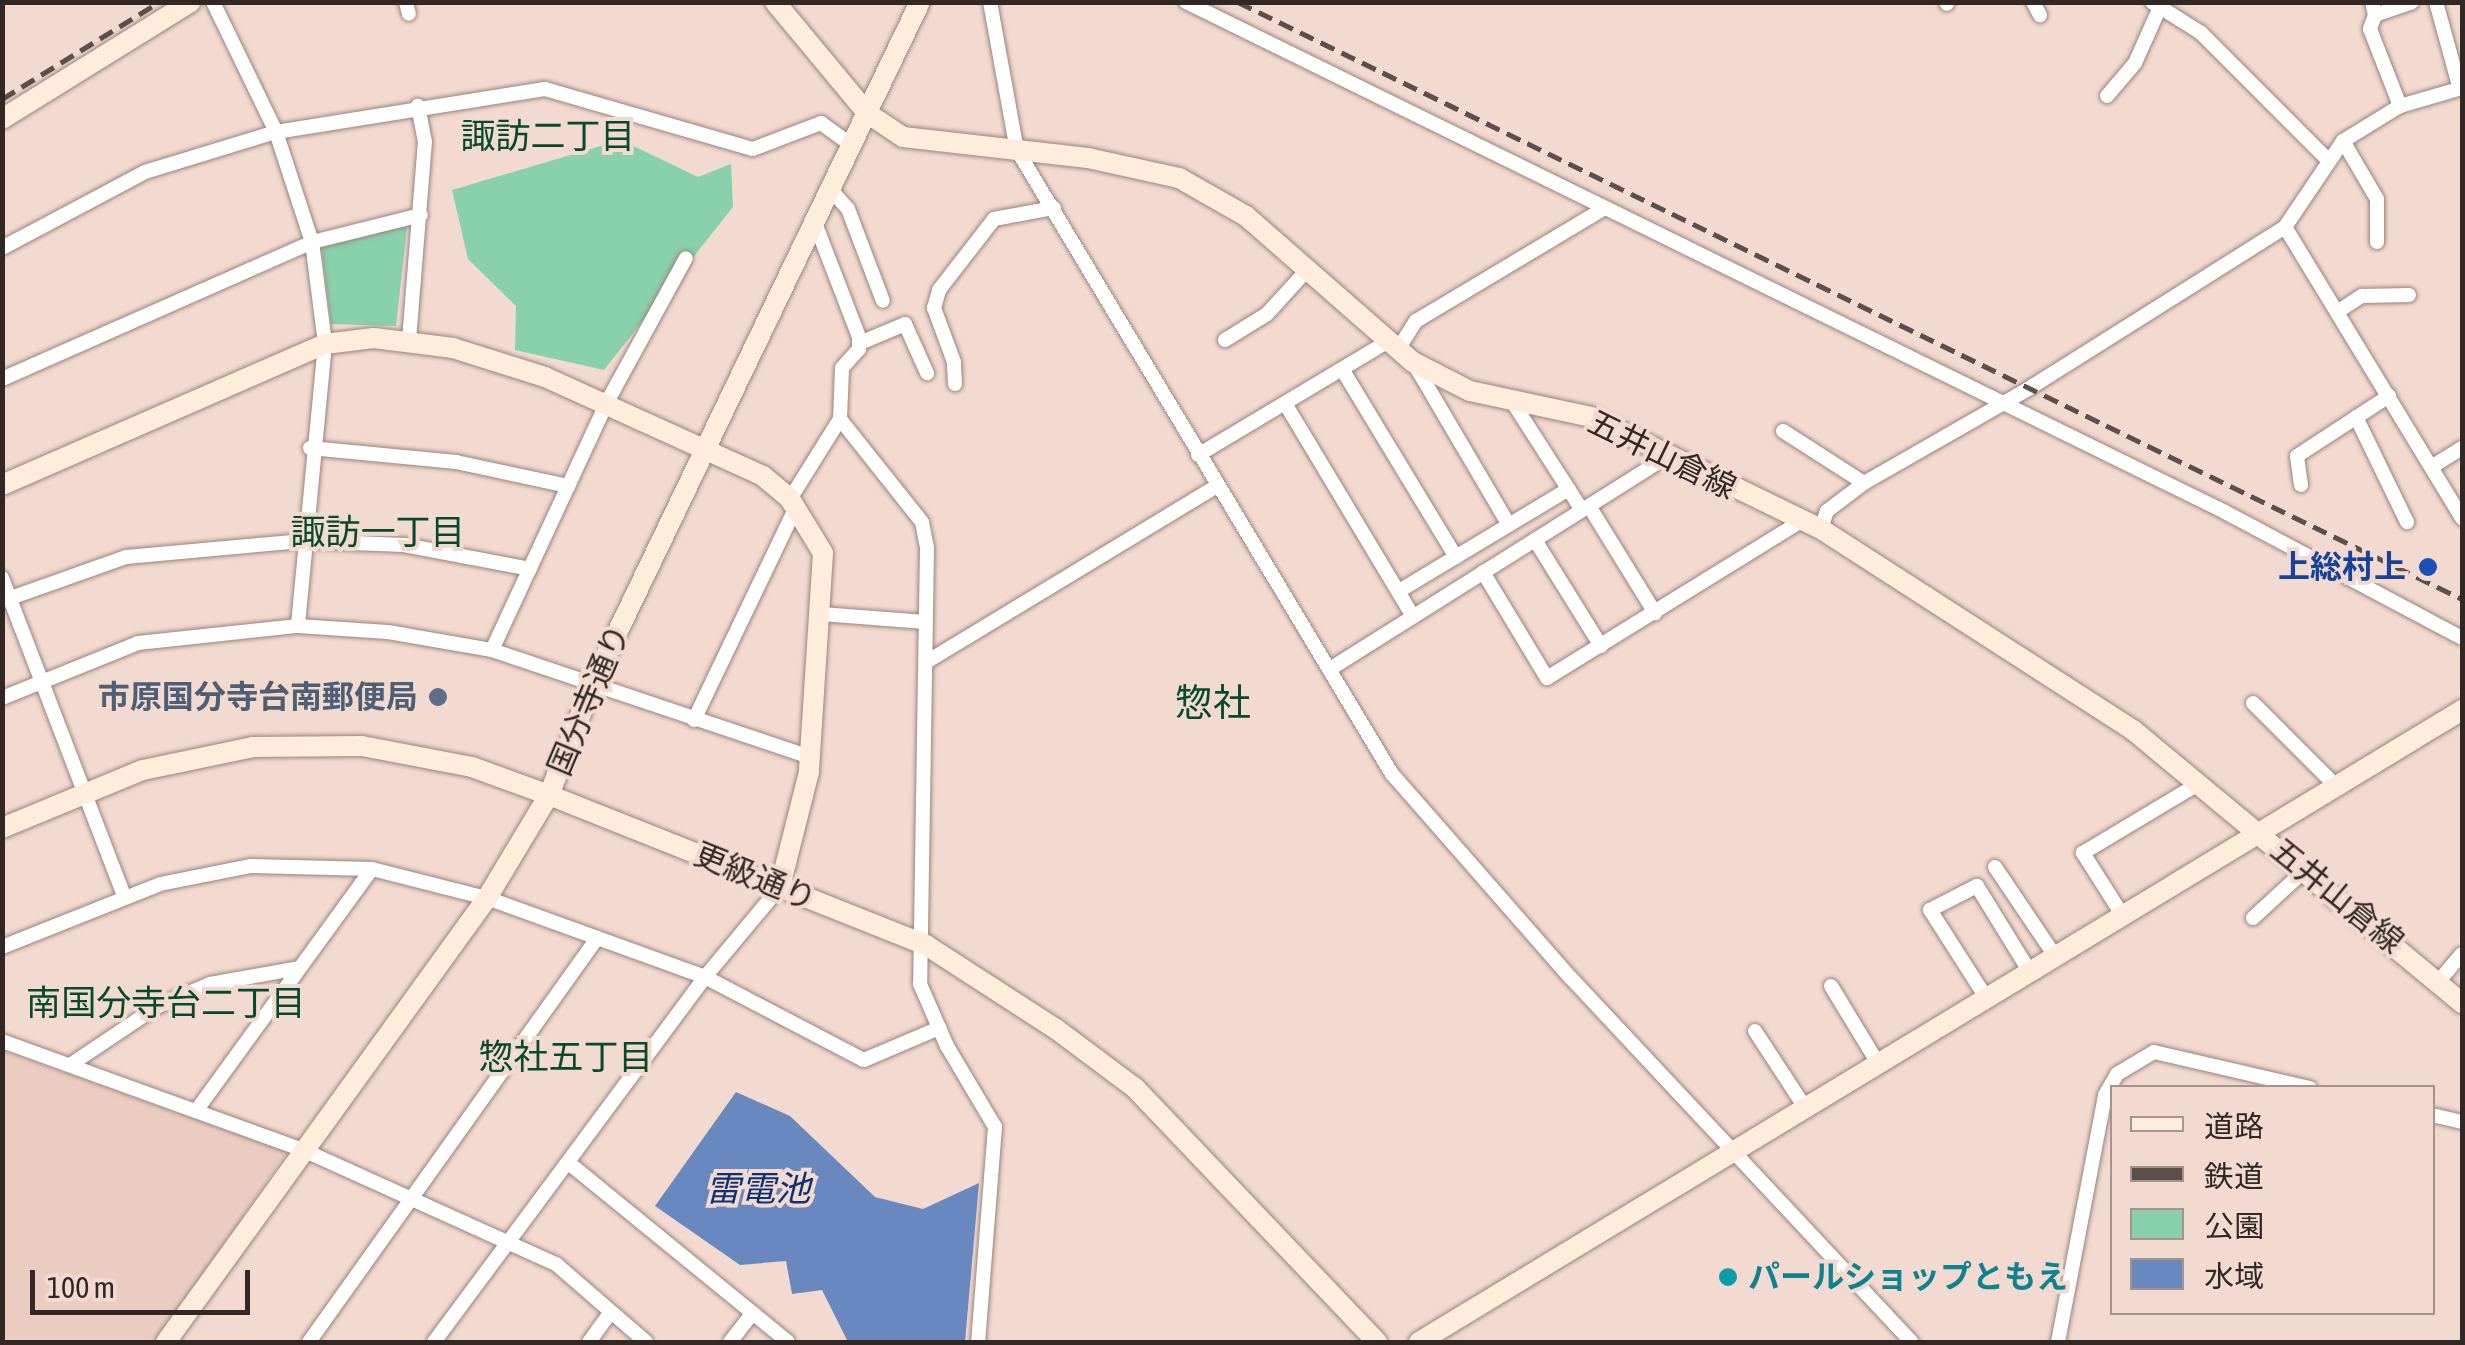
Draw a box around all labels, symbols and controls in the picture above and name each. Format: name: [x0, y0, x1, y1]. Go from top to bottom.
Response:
district label: 諏訪二丁目: [461, 114, 635, 156]
street label: 五井山倉線: [1582, 403, 1742, 507]
district label: 諏訪一丁目: [291, 510, 465, 552]
place label: 上総村上: [2278, 548, 2406, 586]
marker: 上総村上: [2415, 554, 2441, 580]
street label: 国分寺通り: [540, 619, 638, 781]
place label: 市原国分寺台南郵便局: [98, 678, 418, 716]
district label: 惣社: [1175, 680, 1251, 726]
marker: 市原国分寺台南郵便局: [427, 686, 449, 708]
street label: 五井山倉線: [2263, 831, 2411, 961]
street label: 更級通り: [688, 835, 822, 919]
district label: 南国分寺台二丁目: [26, 981, 306, 1023]
district label: 惣社五丁目: [479, 1035, 653, 1077]
legend: [2110, 1085, 2435, 1315]
text: 道路: [2204, 1109, 2264, 1143]
text: 鉄道: [2204, 1159, 2264, 1193]
water label: 雷電池: [706, 1167, 810, 1209]
text: 公園: [2204, 1209, 2264, 1243]
scale bar: [35, 1250, 255, 1312]
place label: パールショップともえ: [1748, 1258, 2068, 1296]
text: 水域: [2204, 1259, 2264, 1293]
marker: パールショップともえ: [1717, 1266, 1739, 1288]
text: 100 m: [47, 1270, 115, 1304]

